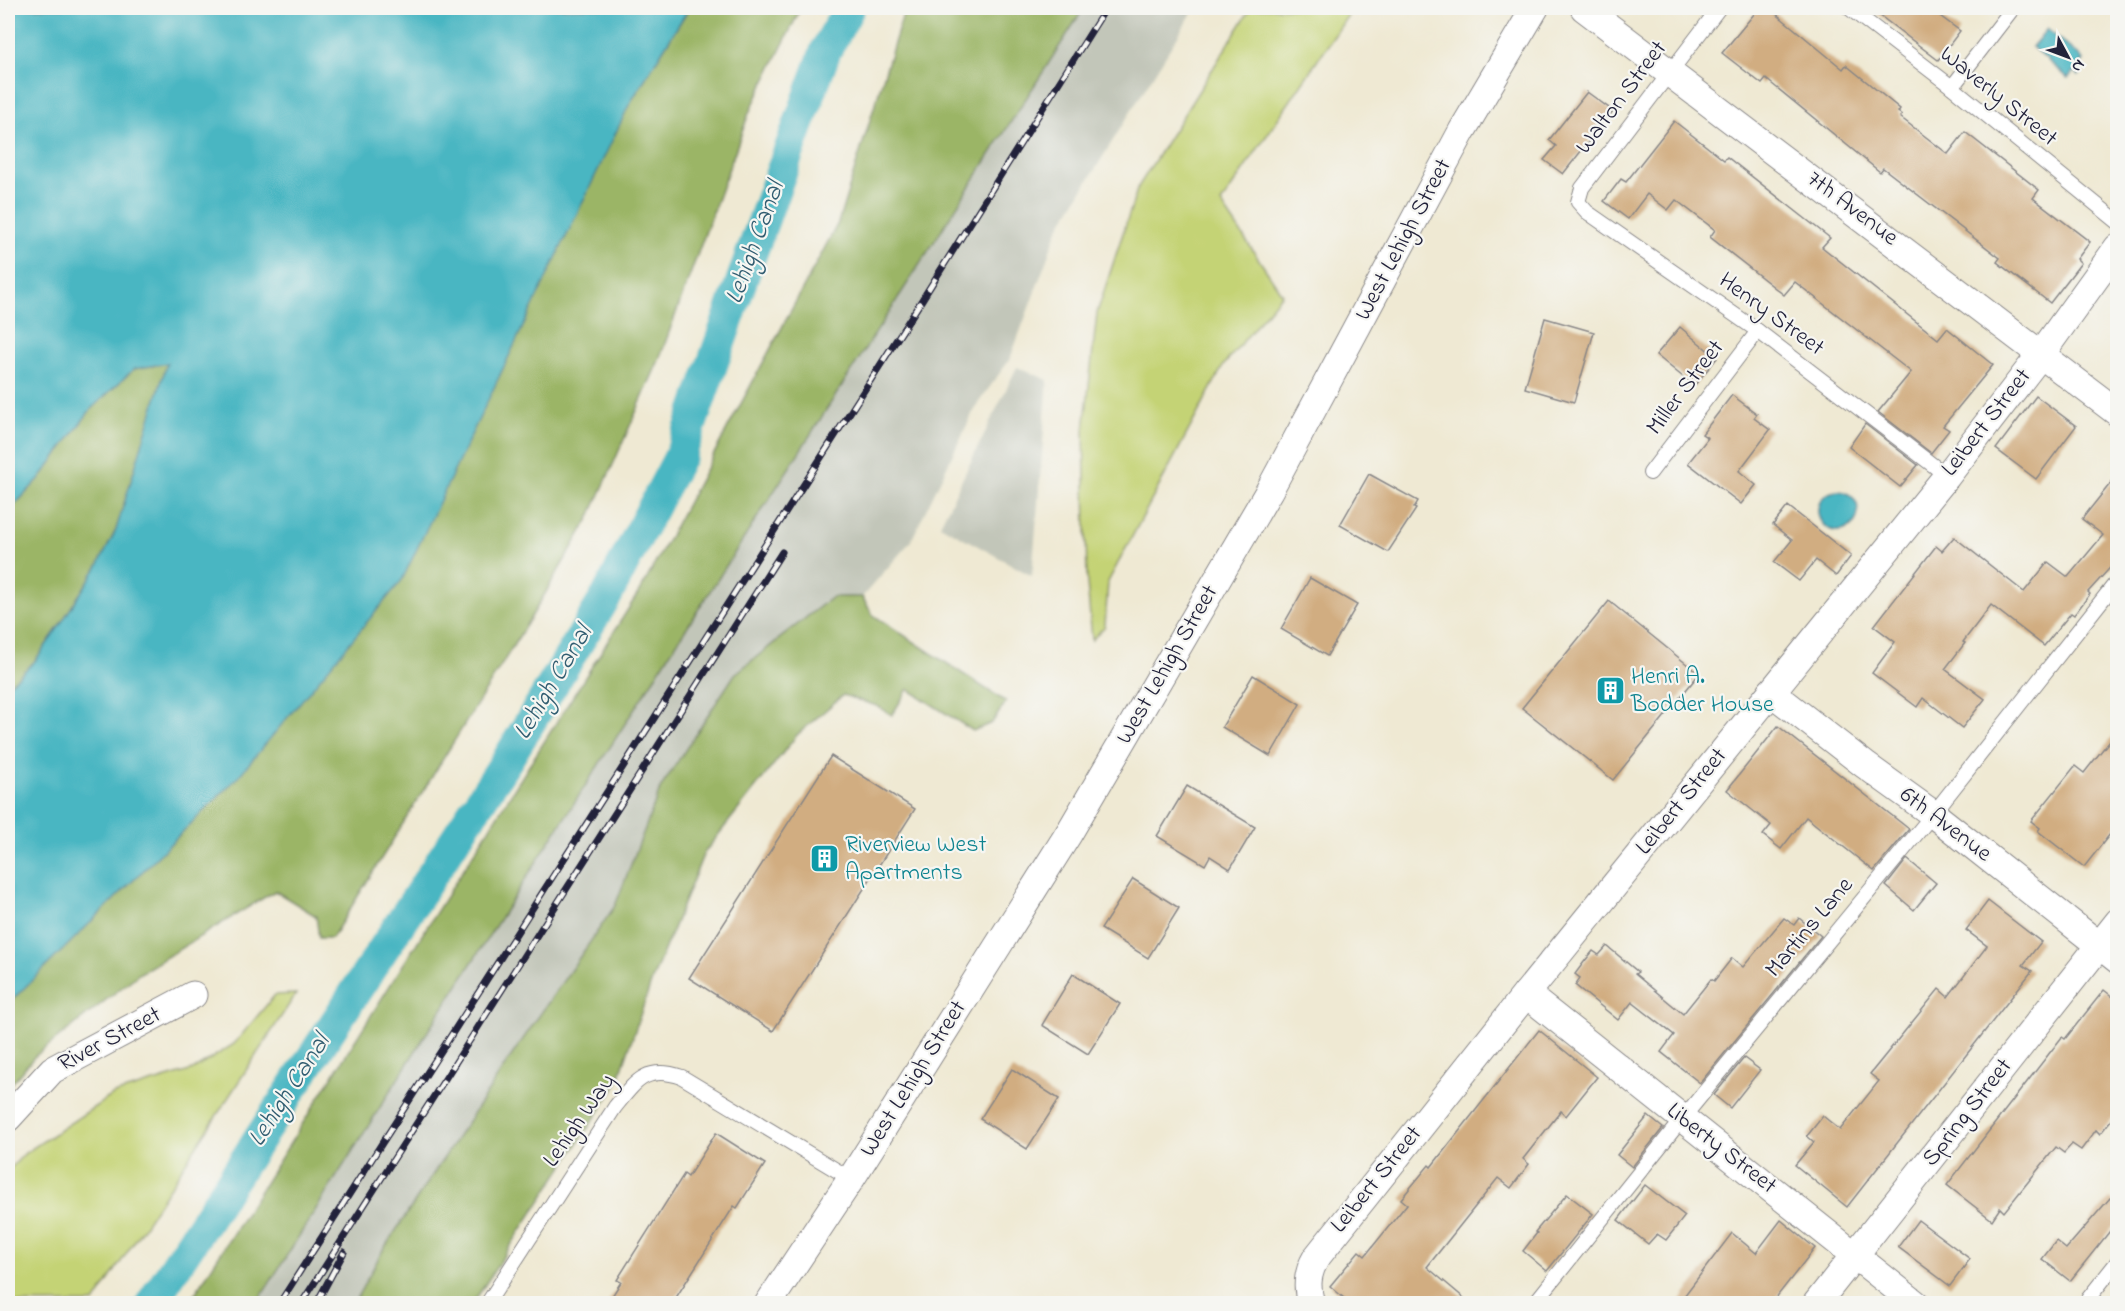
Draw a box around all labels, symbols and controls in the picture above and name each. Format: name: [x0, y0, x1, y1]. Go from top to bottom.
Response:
north arrow: [2038, 27, 2098, 87]
street label: Walton Street: [1568, 34, 1676, 162]
street label: Waverly Street: [1931, 38, 2065, 157]
text: N: [2065, 54, 2090, 78]
street label: West Lehigh Street: [1347, 153, 1461, 327]
street label: 7th Avenue: [1799, 163, 1905, 255]
water label: Lehigh Canal: [716, 174, 797, 309]
street label: Henry Street: [1710, 264, 1831, 366]
street label: Miller Street: [1638, 333, 1734, 443]
street label: Leibert Street: [1933, 361, 2041, 485]
street label: West Lehigh Street: [1108, 579, 1228, 751]
water label: Lehigh Canal: [505, 616, 604, 747]
place label: Henri A. Bodder House: [1630, 660, 1774, 723]
building icon: Henri A. Bodder House: [1594, 675, 1626, 707]
street label: Leibert Street: [1628, 741, 1736, 863]
street label: 6th Avenue: [1891, 779, 1999, 872]
place label: Riverview West Apartments: [845, 828, 986, 891]
building icon: Riverview West Apartments: [808, 843, 840, 875]
street label: Martins Lane: [1757, 870, 1863, 986]
street label: West Lehigh Street: [852, 994, 976, 1164]
street label: River Street: [52, 998, 168, 1082]
water label: Lehigh Canal: [239, 1025, 342, 1155]
street label: Spring Street: [1914, 1051, 2022, 1175]
street label: Lehigh Way: [535, 1067, 626, 1176]
street label: Liberty Street: [1658, 1095, 1784, 1204]
street label: Leibert Street: [1323, 1119, 1431, 1241]

